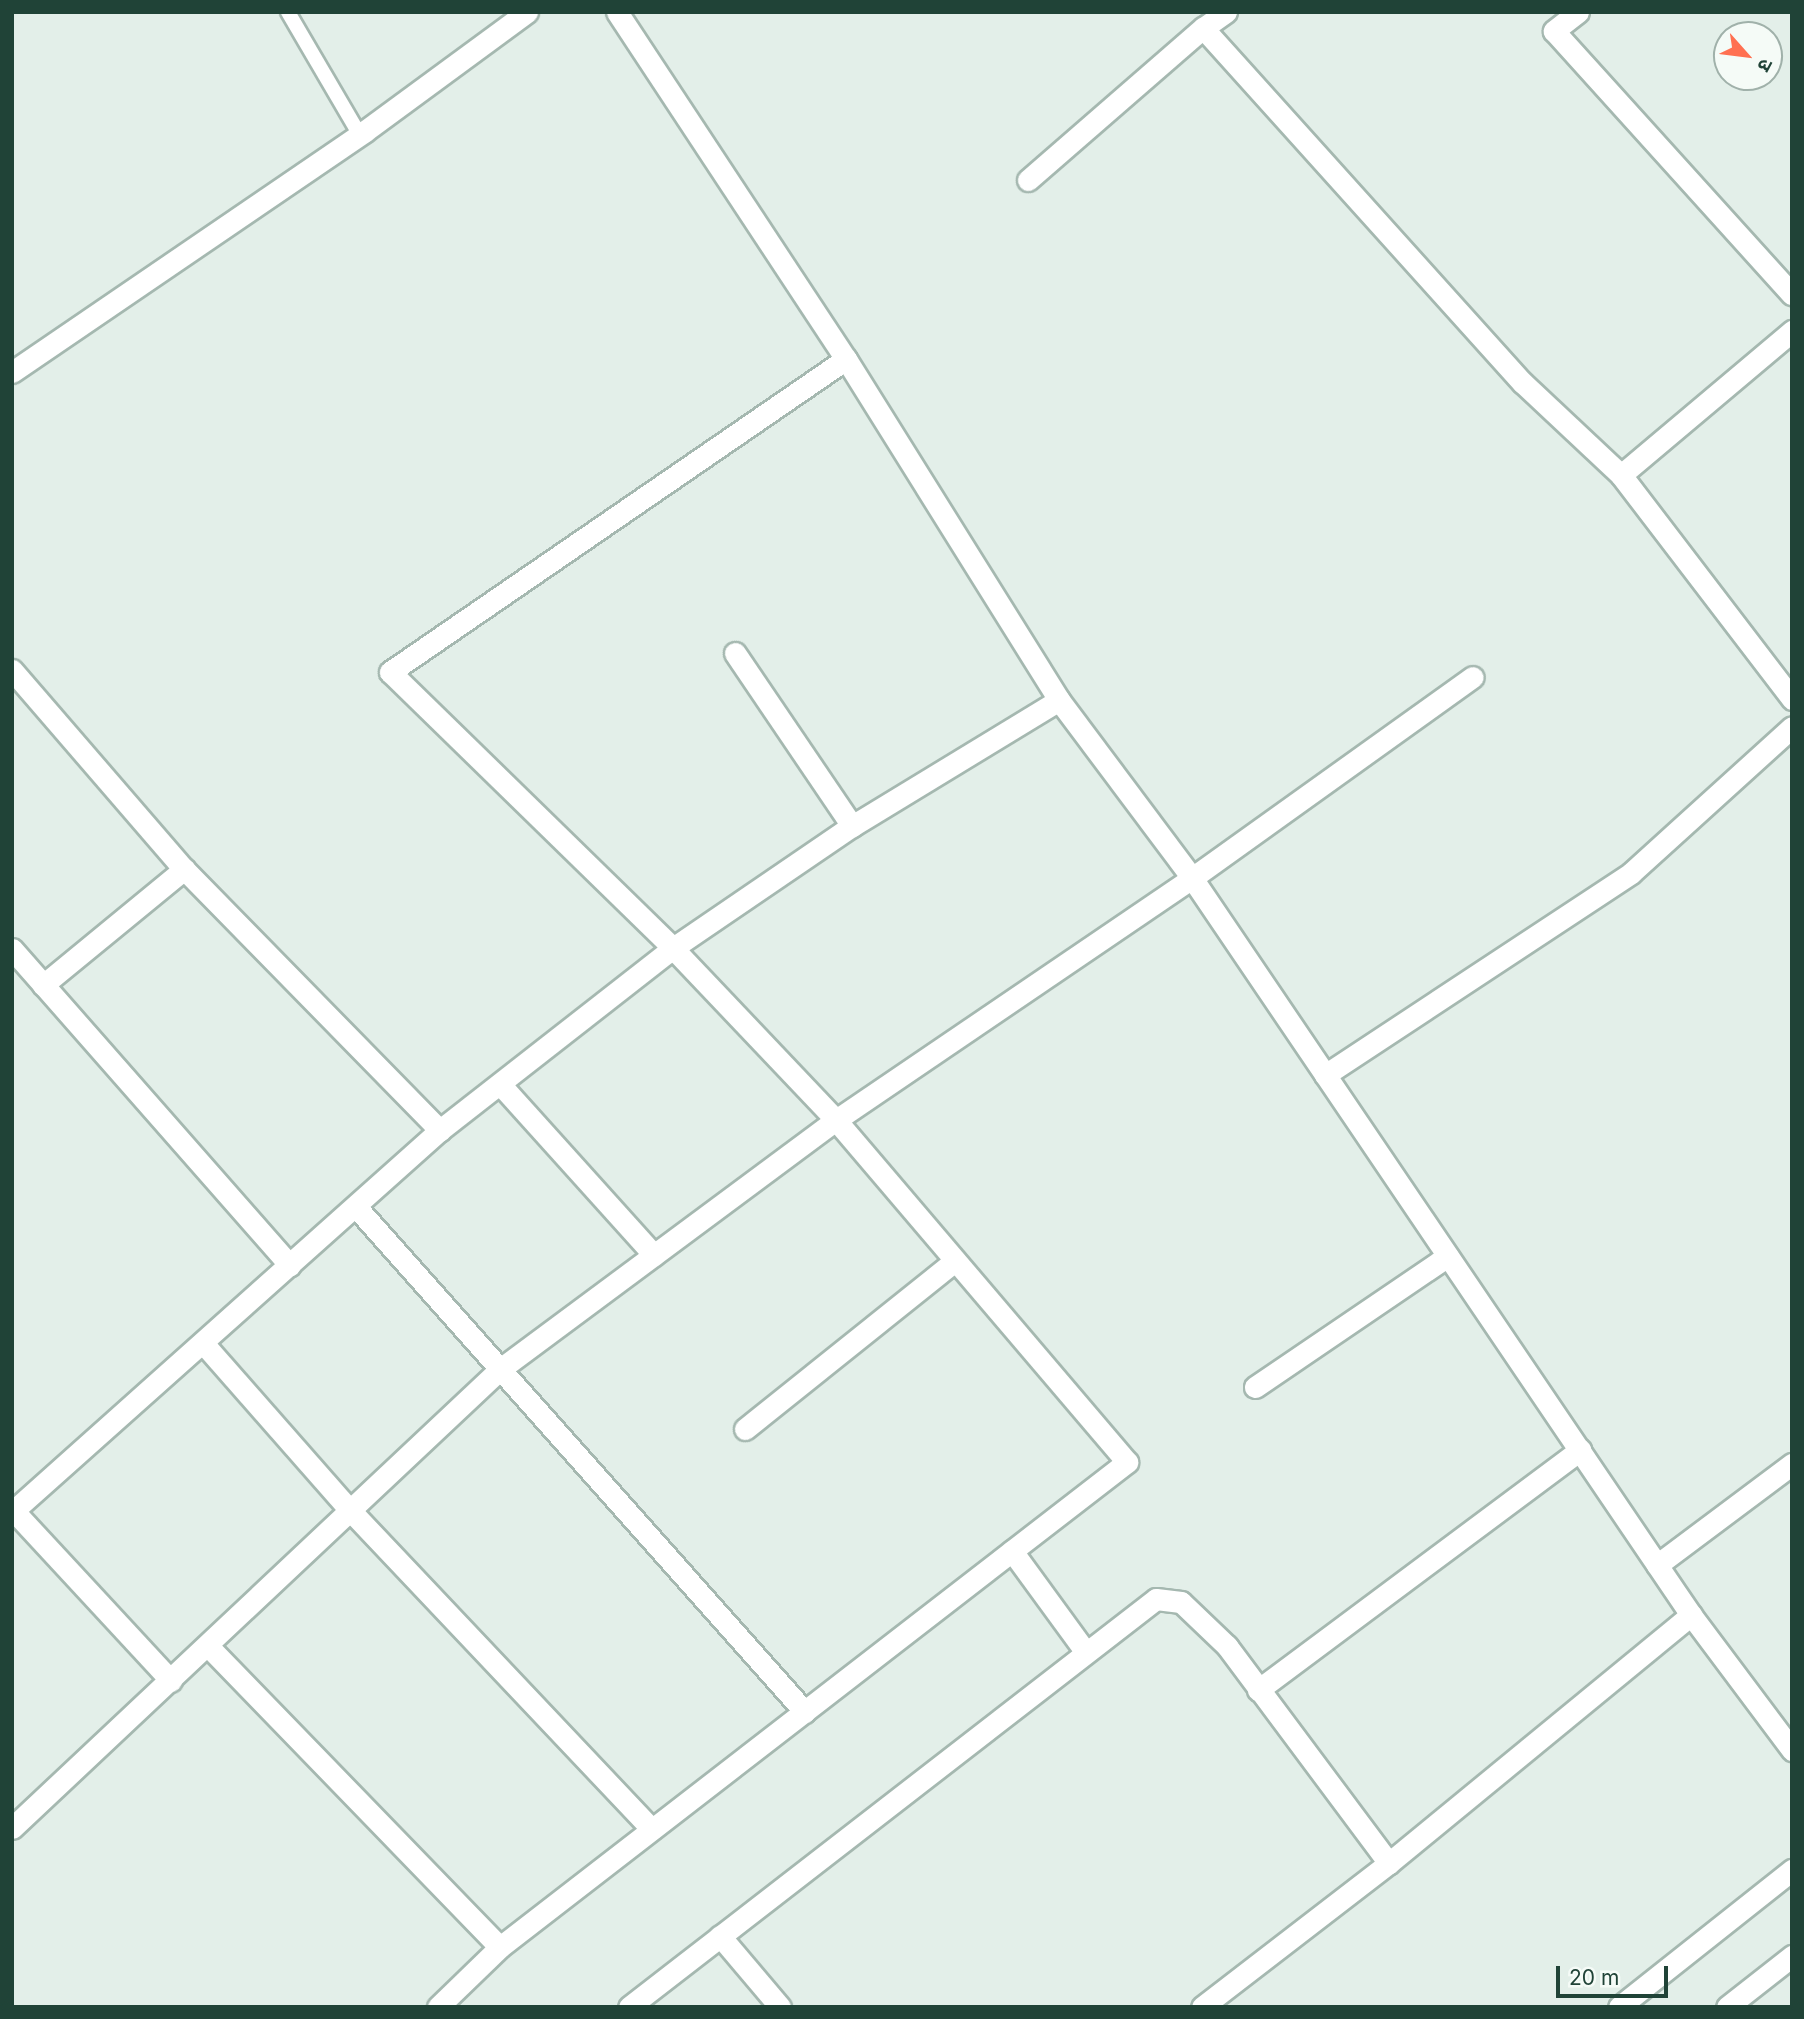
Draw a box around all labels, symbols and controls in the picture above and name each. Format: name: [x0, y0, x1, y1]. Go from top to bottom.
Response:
north arrow: [1713, 21, 1783, 91]
text: उ: [1752, 55, 1778, 75]
scale bar: [1559, 1952, 1671, 1996]
text: 20 m: [1569, 1965, 1619, 1990]

